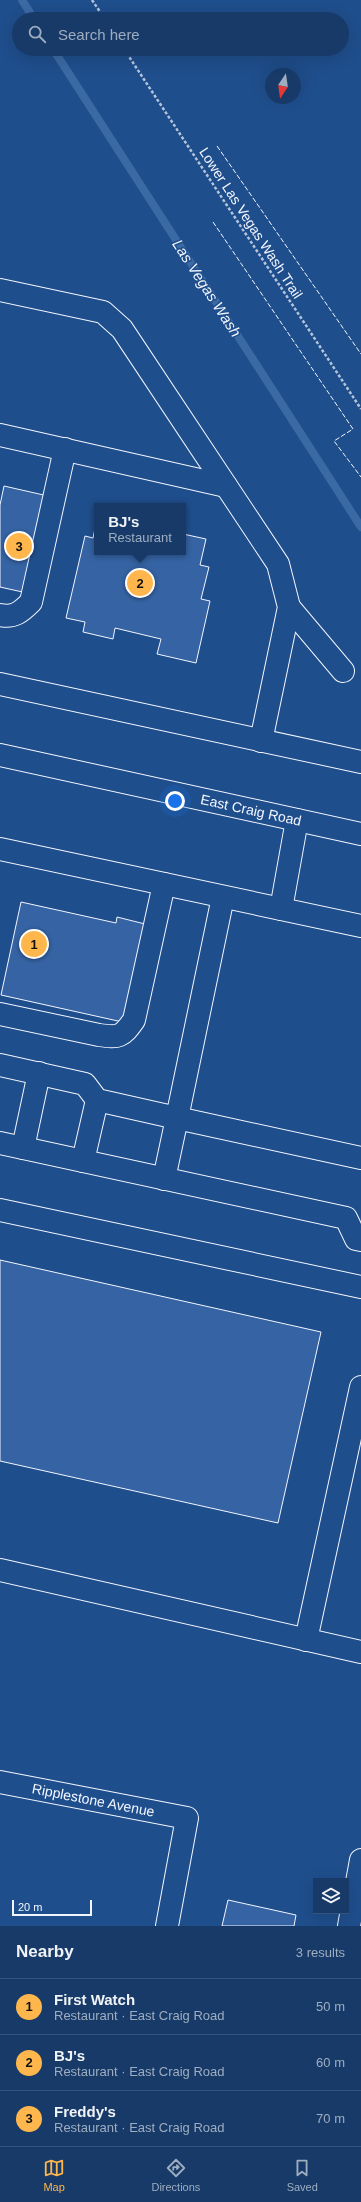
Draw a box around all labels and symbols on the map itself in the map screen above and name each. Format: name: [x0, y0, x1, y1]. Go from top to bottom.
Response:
north arrow: [265, 68, 301, 104]
street label: Lower Las Vegas Wash Trail: [196, 144, 306, 302]
water label: Las Vegas Wash: [169, 236, 245, 340]
pin: 3: [6, 531, 32, 561]
pin: 2: [127, 568, 153, 598]
your location: [165, 791, 185, 811]
street label: East Craig Road: [199, 791, 303, 829]
pin: 1: [21, 929, 47, 959]
street label: Ripplestone Avenue: [31, 1780, 156, 1820]
scale bar: [12, 1898, 92, 1917]

